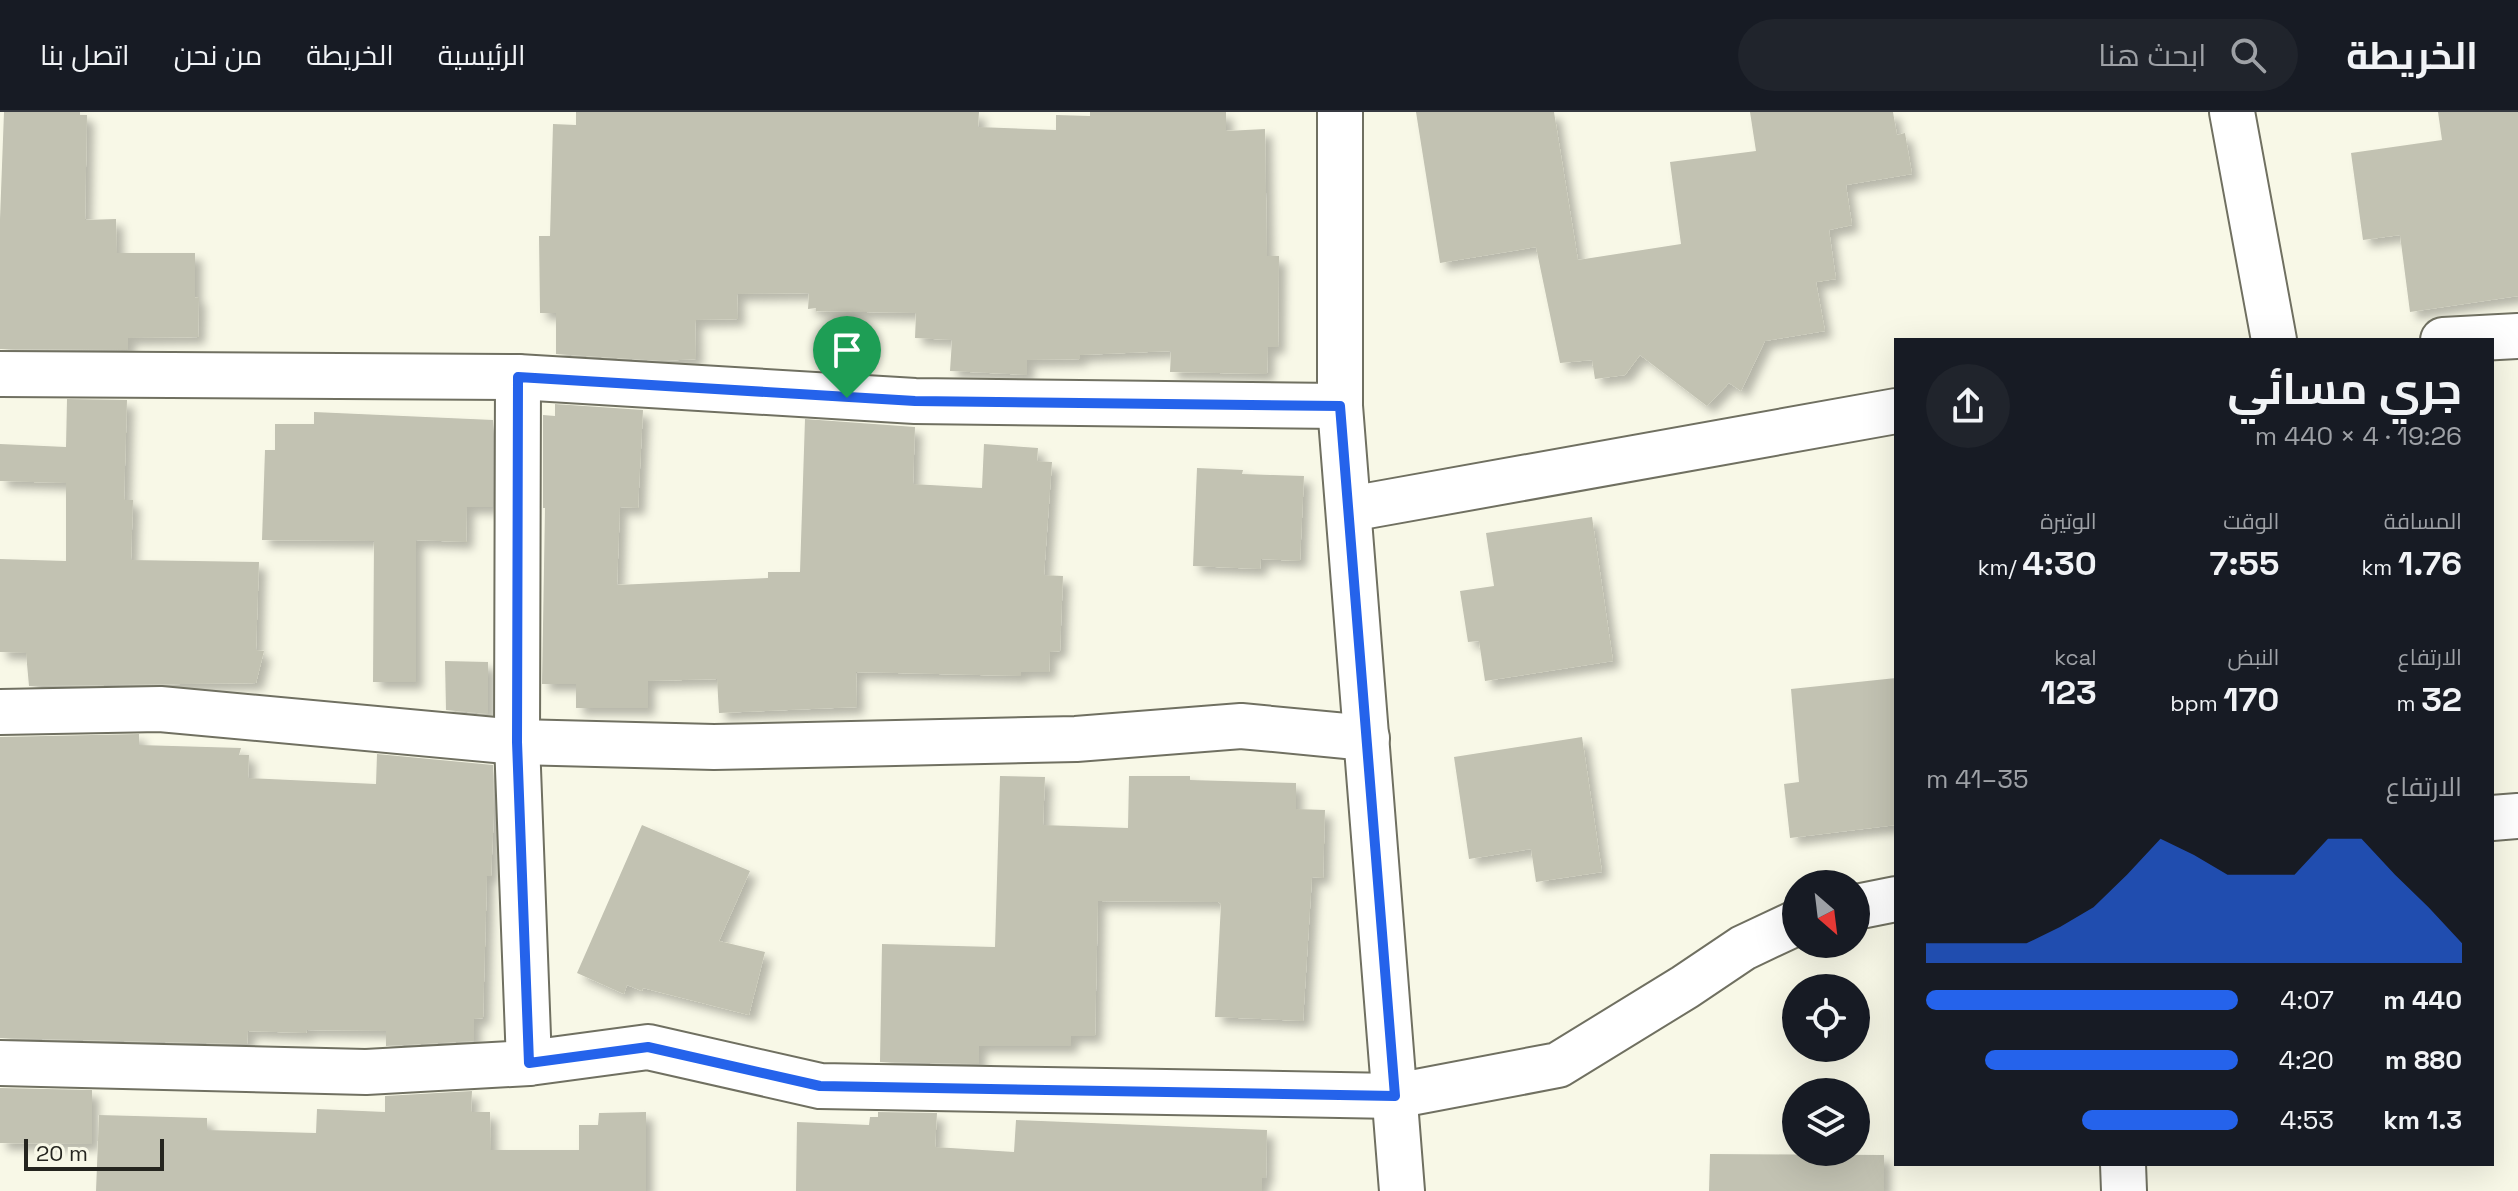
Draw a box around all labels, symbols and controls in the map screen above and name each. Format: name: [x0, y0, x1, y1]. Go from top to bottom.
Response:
search box: [1738, 19, 2298, 91]
text: الخريطة: [2346, 32, 2478, 80]
icon: search: [2226, 33, 2270, 77]
text: ابحث هنا: [2098, 36, 2206, 75]
text: اتصل بنا: [40, 37, 130, 73]
text: من نحن: [174, 37, 262, 73]
text: الخريطة: [306, 37, 394, 73]
text: الرئيسية: [438, 37, 526, 73]
pin: [813, 316, 881, 398]
icon: arrive: [825, 328, 869, 372]
text: جري مسائي: [2227, 361, 2462, 417]
button: share: [1926, 364, 2010, 448]
text: 19:26 · 4 × 440 m: [2255, 419, 2462, 453]
text: الوتيرة: [2040, 507, 2097, 535]
text: الوقت: [2223, 507, 2279, 535]
text: المسافة: [2384, 507, 2462, 535]
text: 4:30: [2022, 542, 2097, 585]
text: 7:55: [2210, 542, 2279, 585]
text: 1.76: [2398, 542, 2462, 585]
text: /km: [1978, 553, 2022, 581]
text: km: [2362, 553, 2398, 581]
text: kcal: [2054, 643, 2097, 671]
text: النبض: [2228, 643, 2279, 671]
text: الارتفاع: [2398, 643, 2462, 671]
text: 123: [2040, 671, 2097, 714]
text: 170: [2223, 678, 2279, 721]
text: 32: [2421, 678, 2462, 721]
text: bpm: [2170, 689, 2223, 717]
text: m: [2397, 689, 2421, 717]
text: 35–41 m: [1926, 762, 2029, 796]
text: الارتفاع: [2386, 770, 2462, 804]
north arrow: [1782, 870, 1870, 958]
map controls: [1782, 870, 1870, 1166]
button: locate: [1782, 974, 1870, 1062]
text: 4:07: [2280, 983, 2334, 1017]
text: 440 m: [2383, 983, 2462, 1017]
text: 4:20: [2279, 1043, 2334, 1077]
text: 880 m: [2385, 1043, 2462, 1077]
button: layers: [1782, 1078, 1870, 1166]
text: 4:53: [2280, 1103, 2334, 1137]
text: 1.3 km: [2383, 1103, 2462, 1137]
scale bar: [24, 1135, 164, 1171]
text: 20 m: [36, 1139, 88, 1167]

